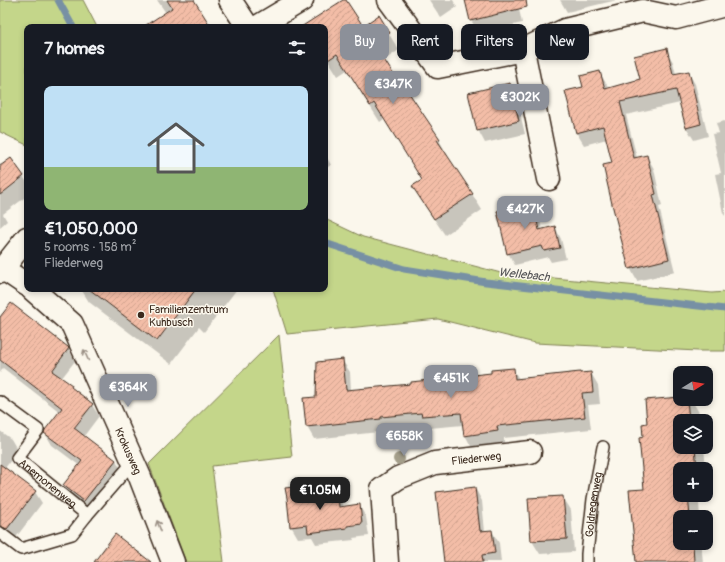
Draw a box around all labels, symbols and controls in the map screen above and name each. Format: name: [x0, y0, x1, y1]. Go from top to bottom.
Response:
chip: Buy: [340, 24, 389, 60]
chip: Rent: [397, 24, 453, 60]
chip: Filters: [461, 24, 527, 60]
chip: New: [535, 24, 589, 60]
icon: filters: [286, 37, 308, 59]
text: 7 homes: [44, 38, 104, 59]
pin: €347K: [365, 71, 421, 105]
text: €347K: [374, 76, 412, 92]
pin: €302K: [492, 84, 548, 118]
text: €302K: [500, 89, 540, 105]
icon: home: [140, 112, 212, 184]
pin: €427K: [497, 196, 553, 230]
text: €427K: [506, 201, 544, 217]
text: €1,050,000: [44, 218, 138, 239]
text: 5 rooms · 158 m²: [44, 239, 136, 255]
text: Fliederweg: [44, 255, 103, 271]
water label: Wellebach: [498, 265, 551, 285]
place label: Familienzentrum Kuhbusch: [149, 303, 228, 329]
marker: Familienzentrum Kuhbusch: [136, 310, 146, 320]
one-way arrow: [82, 349, 89, 361]
pin: €451K: [423, 365, 479, 399]
north arrow: [673, 366, 713, 406]
map controls: [673, 366, 713, 550]
text: €451K: [433, 370, 469, 386]
pin: €364K: [100, 374, 156, 408]
text: €364K: [109, 379, 147, 395]
button: layers: [673, 414, 713, 454]
pin: €658K: [376, 423, 432, 457]
street label: Krokusweg: [112, 426, 145, 477]
text: €658K: [385, 428, 423, 444]
street label: Fliederweg: [451, 449, 502, 468]
street label: Anemonenweg: [16, 456, 80, 511]
button: +: [673, 462, 713, 502]
street label: Goldregenweg: [582, 470, 605, 538]
pin: €1.05M: [287, 477, 353, 511]
text: €1.05M: [299, 482, 341, 498]
button: −: [673, 510, 713, 550]
one-way arrow: [154, 520, 162, 532]

